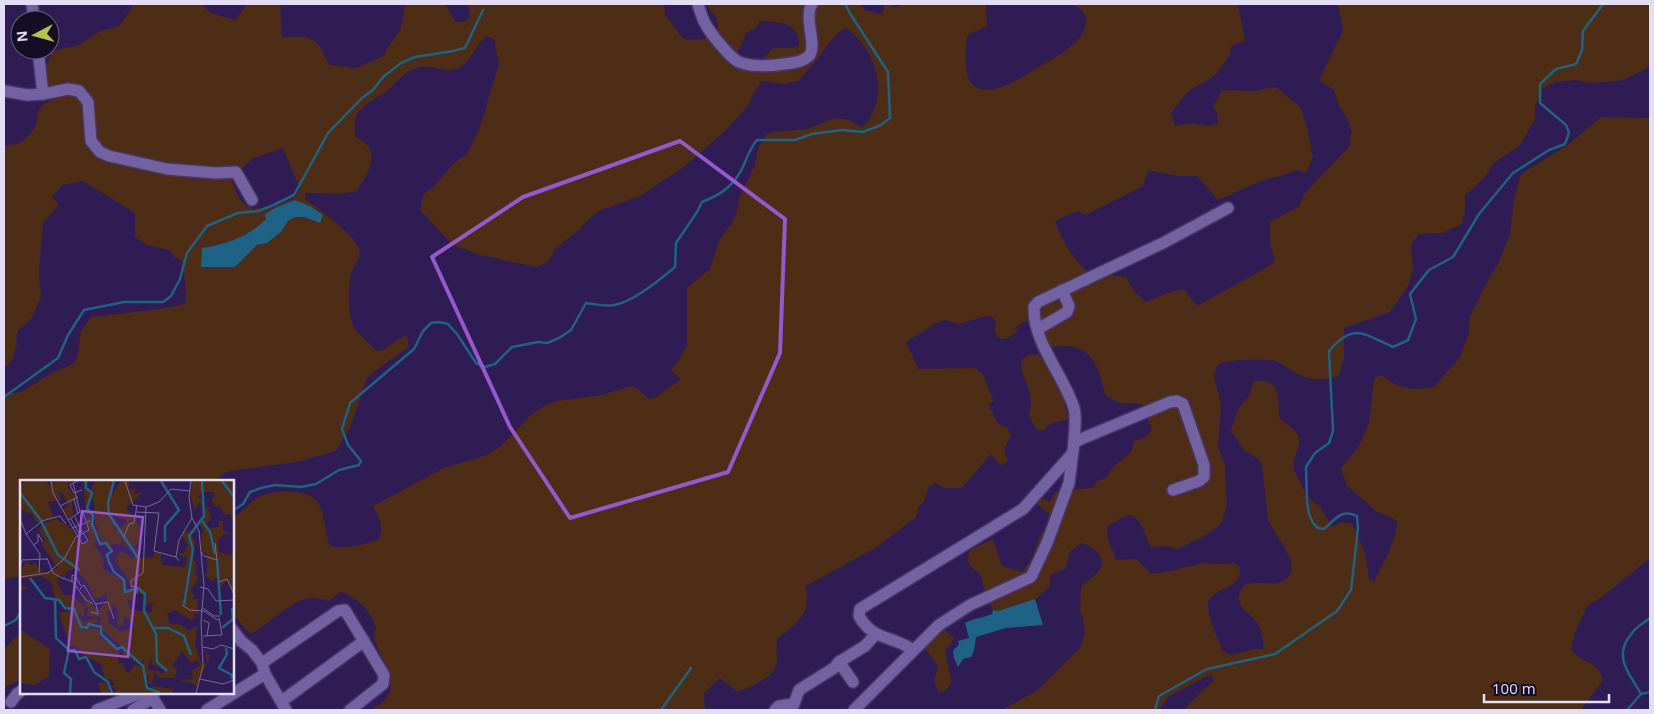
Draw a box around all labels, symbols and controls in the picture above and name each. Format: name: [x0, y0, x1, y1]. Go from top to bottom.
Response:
north arrow: [10, 10, 60, 60]
text: N: [12, 30, 32, 43]
inset map: [20, 480, 234, 694]
scale bar: [1484, 672, 1609, 704]
text: 100 m: [1492, 678, 1536, 698]

